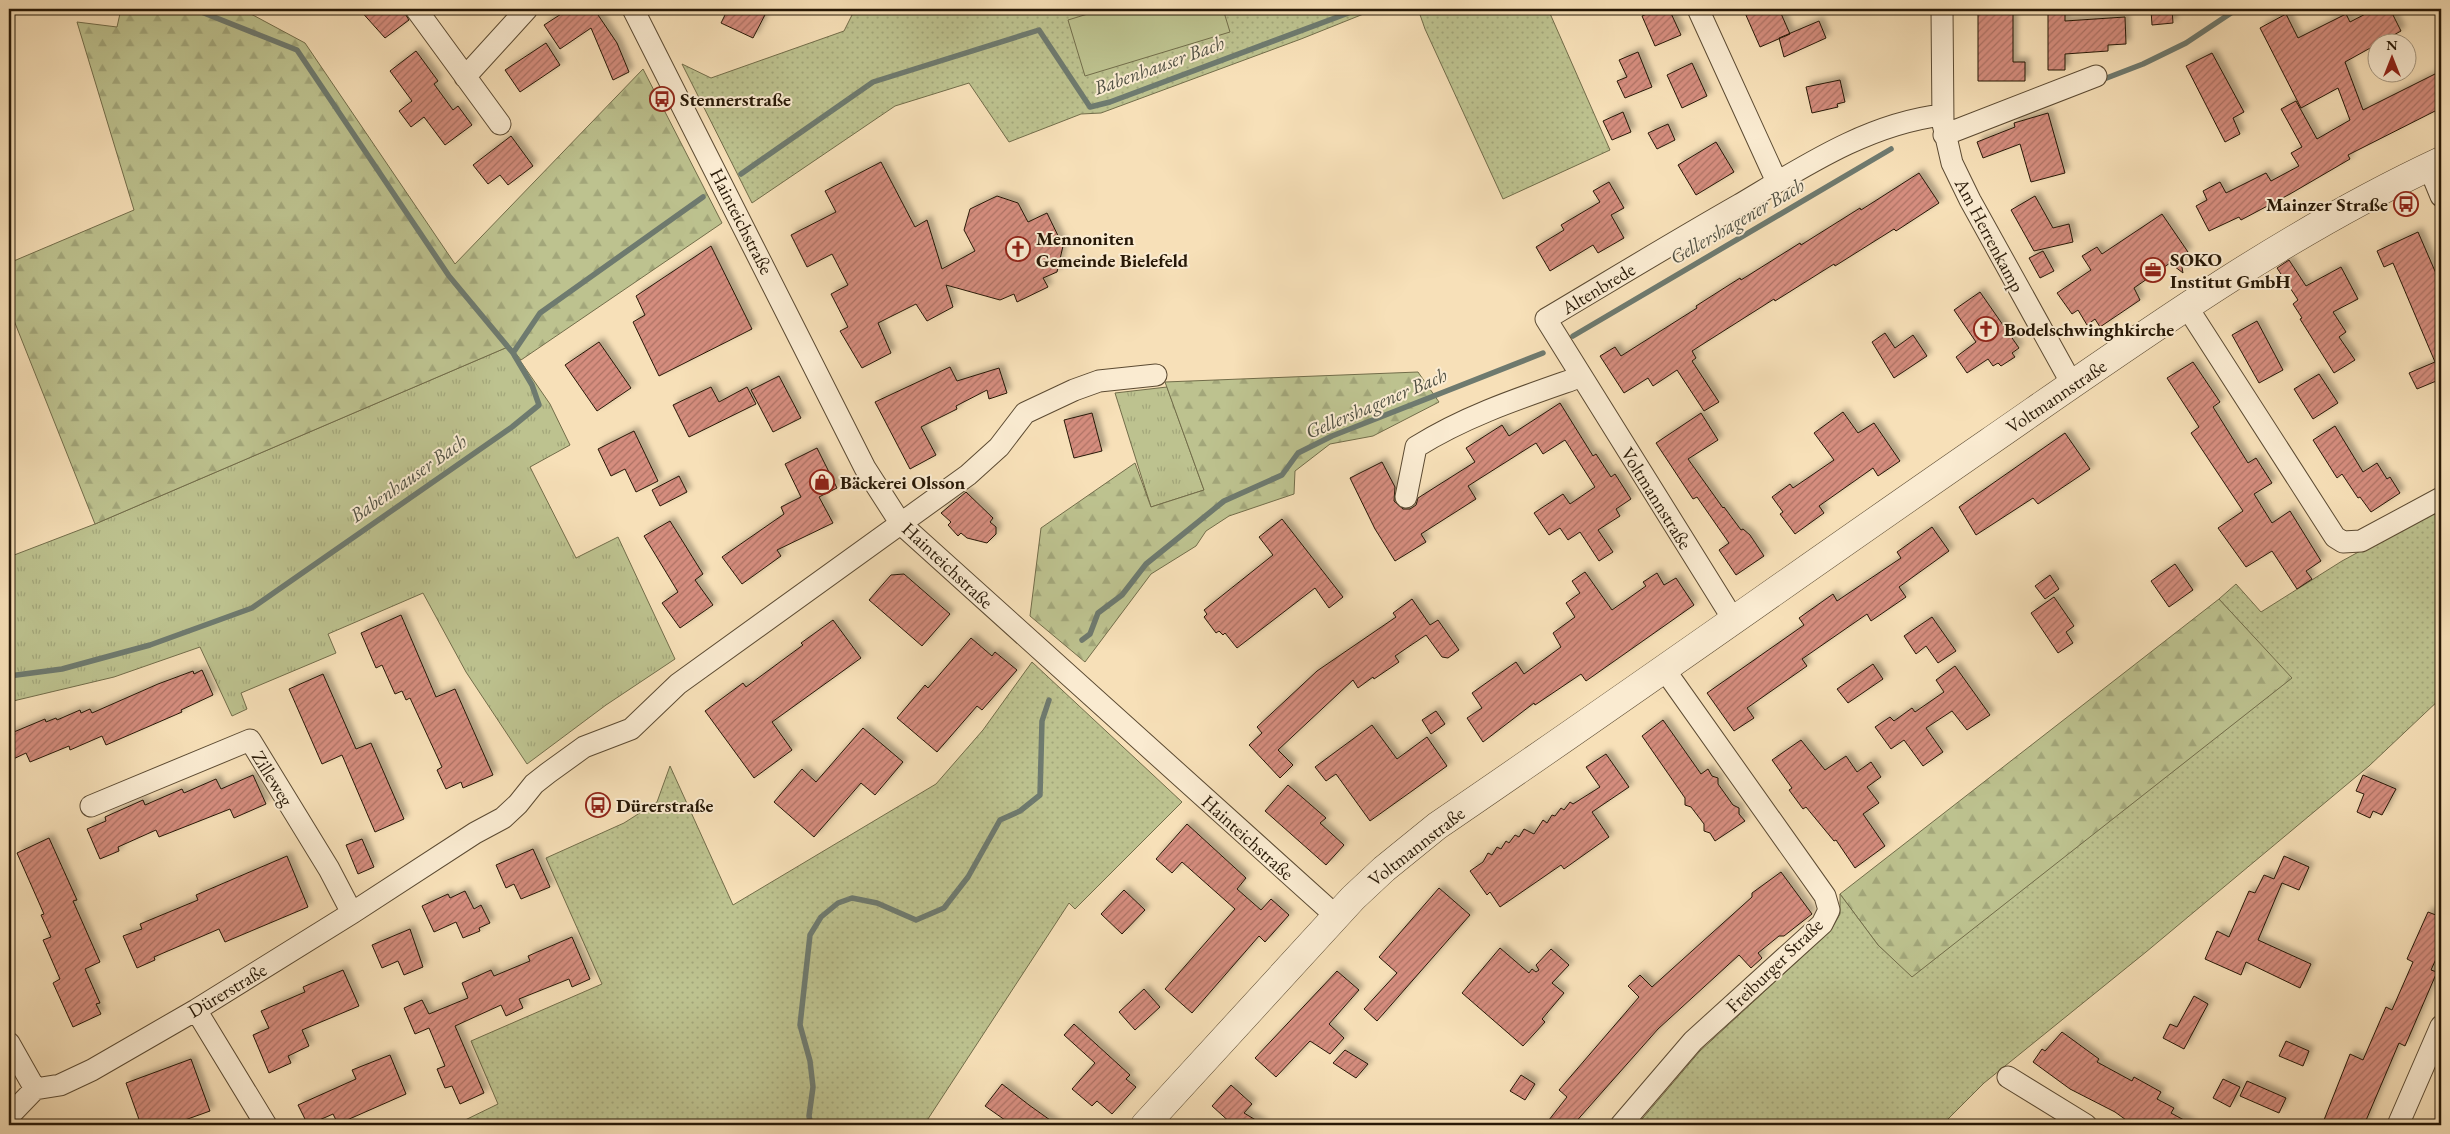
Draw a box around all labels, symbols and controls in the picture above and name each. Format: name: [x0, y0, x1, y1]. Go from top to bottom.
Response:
water label: Babenhauser Bach: [1089, 29, 1228, 101]
north arrow: [2368, 32, 2418, 82]
text: N: [2386, 36, 2398, 54]
bus stop icon: Stennerstraße: [649, 86, 675, 112]
place label: Stennerstraße: [680, 87, 791, 112]
street label: Hainteichstraße: [704, 164, 779, 279]
water label: Gellershagener Bach: [1665, 172, 1809, 270]
street label: Am Herrenkamp: [1949, 173, 2030, 297]
bus stop icon: Mainzer Straße: [2393, 191, 2419, 217]
place label: Mainzer Straße: [2266, 192, 2388, 217]
place label: Mennoniten Gemeinde Bielefeld: [1036, 226, 1189, 273]
church icon: Mennoniten Gemeinde Bielefeld: [1005, 236, 1031, 262]
place label: SOKO Institut GmbH: [2170, 247, 2291, 294]
street label: Altenbrede: [1556, 257, 1640, 321]
office icon: SOKO Institut GmbH: [2140, 257, 2166, 283]
church icon: Bodelschwinghkirche: [1973, 316, 1999, 342]
place label: Bodelschwinghkirche: [2004, 317, 2174, 342]
street label: Voltmannstraße: [2001, 354, 2111, 439]
water label: Gellershagener Bach: [1301, 361, 1451, 445]
water label: Babenhauser Bach: [344, 428, 472, 529]
street label: Voltmannstraße: [1615, 442, 1698, 554]
shop icon: Bäckerei Olsson: [809, 469, 835, 495]
place label: Bäckerei Olsson: [840, 470, 966, 495]
street label: Hainteichstraße: [897, 517, 999, 614]
street label: Zilleweg: [246, 746, 300, 811]
street label: Hainteichstraße: [1196, 789, 1299, 886]
bus stop icon: Dürerstraße: [585, 792, 611, 818]
place label: Dürerstraße: [616, 793, 714, 818]
street label: Voltmannstraße: [1363, 801, 1470, 892]
street label: Freiburger Straße: [1720, 913, 1828, 1018]
street label: Dürerstraße: [183, 957, 271, 1024]

